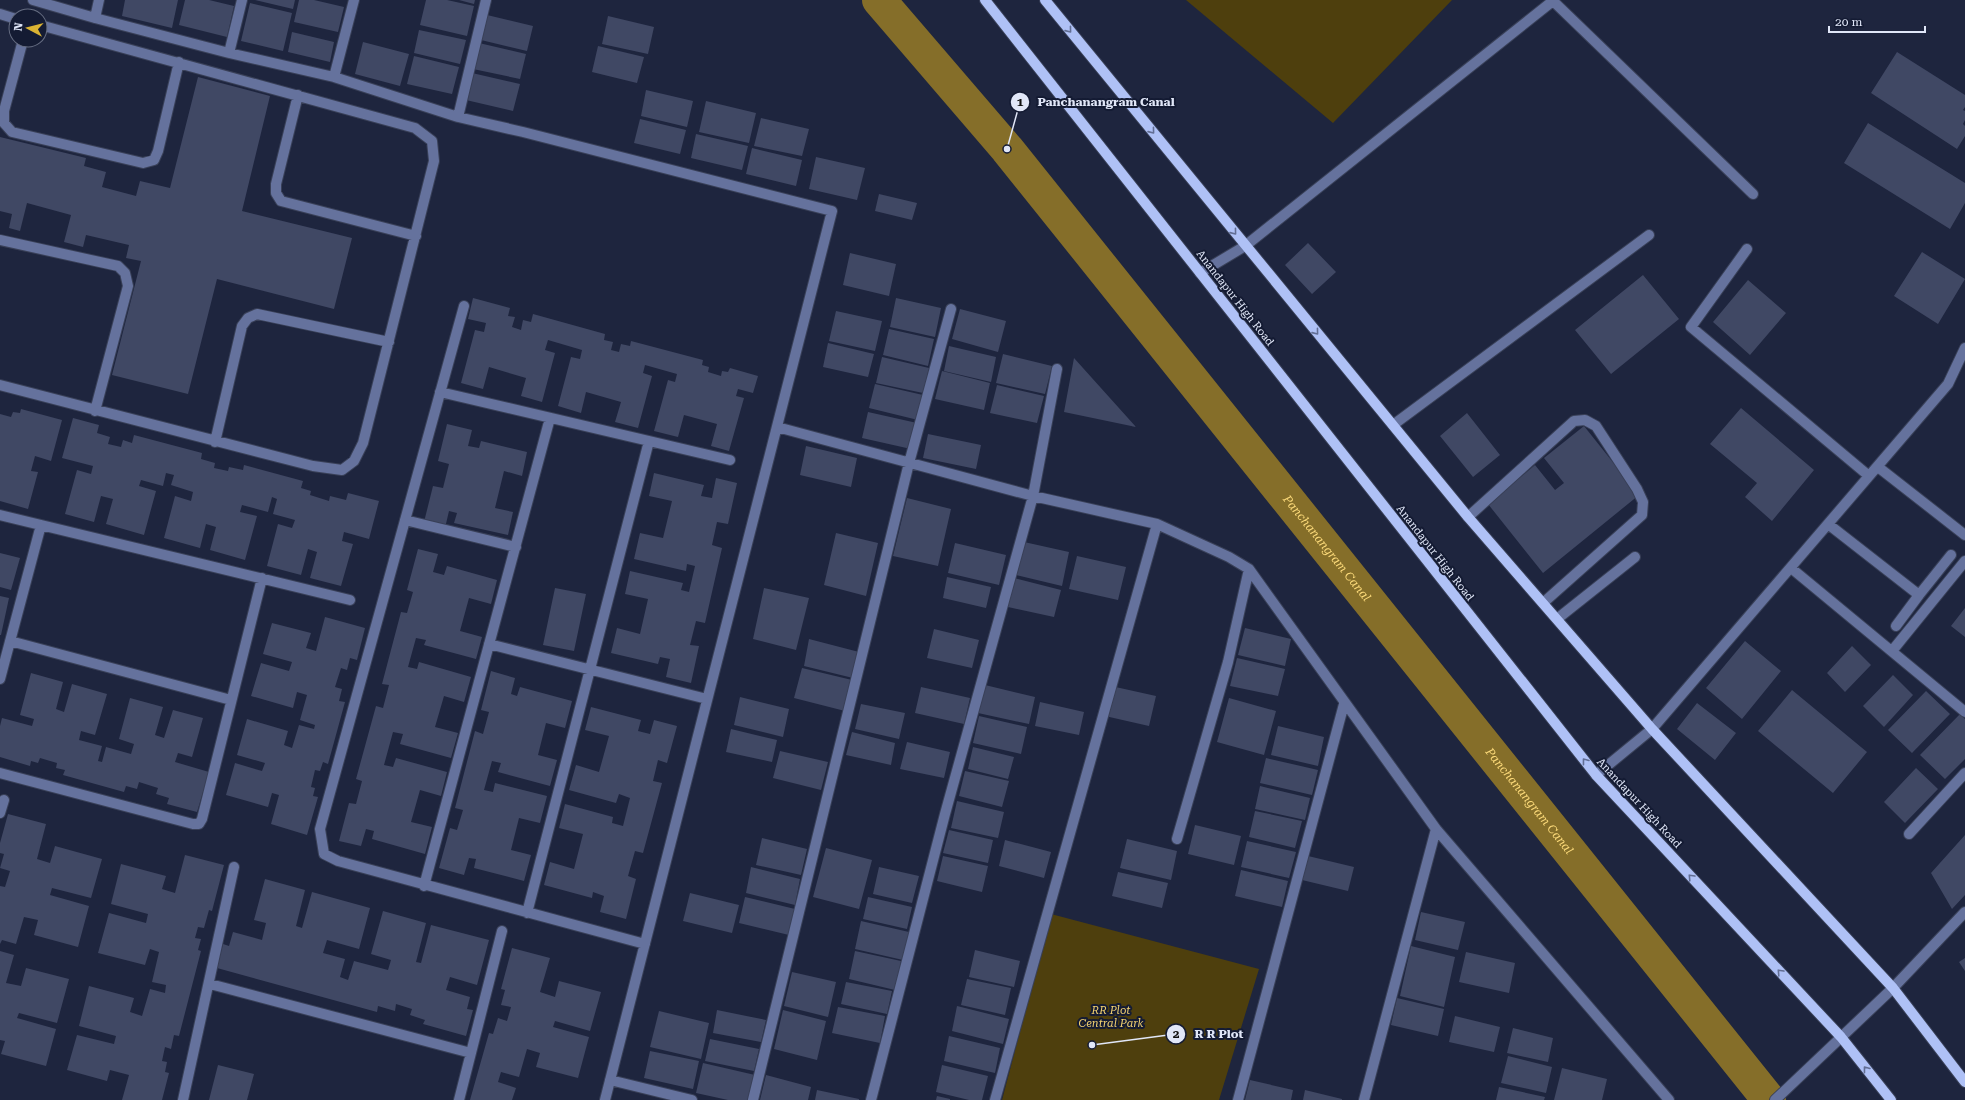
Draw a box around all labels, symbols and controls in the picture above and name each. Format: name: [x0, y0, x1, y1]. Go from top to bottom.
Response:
north arrow: [8, 8, 48, 48]
scale bar: [1829, 8, 1925, 34]
text: 20 m: [1835, 15, 1862, 29]
text: N: [12, 21, 26, 32]
one-way arrow: [1065, 26, 1072, 33]
callout: Panchanangram Canal: [1010, 90, 1183, 114]
text: 1: [1017, 95, 1024, 109]
text: Panchanangram Canal: [1037, 95, 1175, 109]
one-way arrow: [1147, 126, 1154, 133]
one-way arrow: [1229, 227, 1236, 234]
street label: Anandapur High Road: [1194, 247, 1276, 349]
one-way arrow: [1312, 328, 1319, 335]
water label: Panchanangram Canal: [1280, 492, 1374, 604]
street label: Anandapur High Road: [1394, 502, 1476, 604]
water label: Panchanangram Canal: [1482, 744, 1576, 857]
street label: Anandapur High Road: [1594, 755, 1684, 851]
one-way arrow: [1582, 759, 1589, 766]
one-way arrow: [1689, 875, 1696, 882]
one-way arrow: [1777, 969, 1785, 977]
park label: RR Plot Central Park: [1078, 1004, 1144, 1030]
callout: R R Plot: [1166, 1022, 1251, 1046]
text: 2: [1173, 1027, 1180, 1041]
text: R R Plot: [1195, 1027, 1244, 1041]
one-way arrow: [1864, 1067, 1871, 1074]

